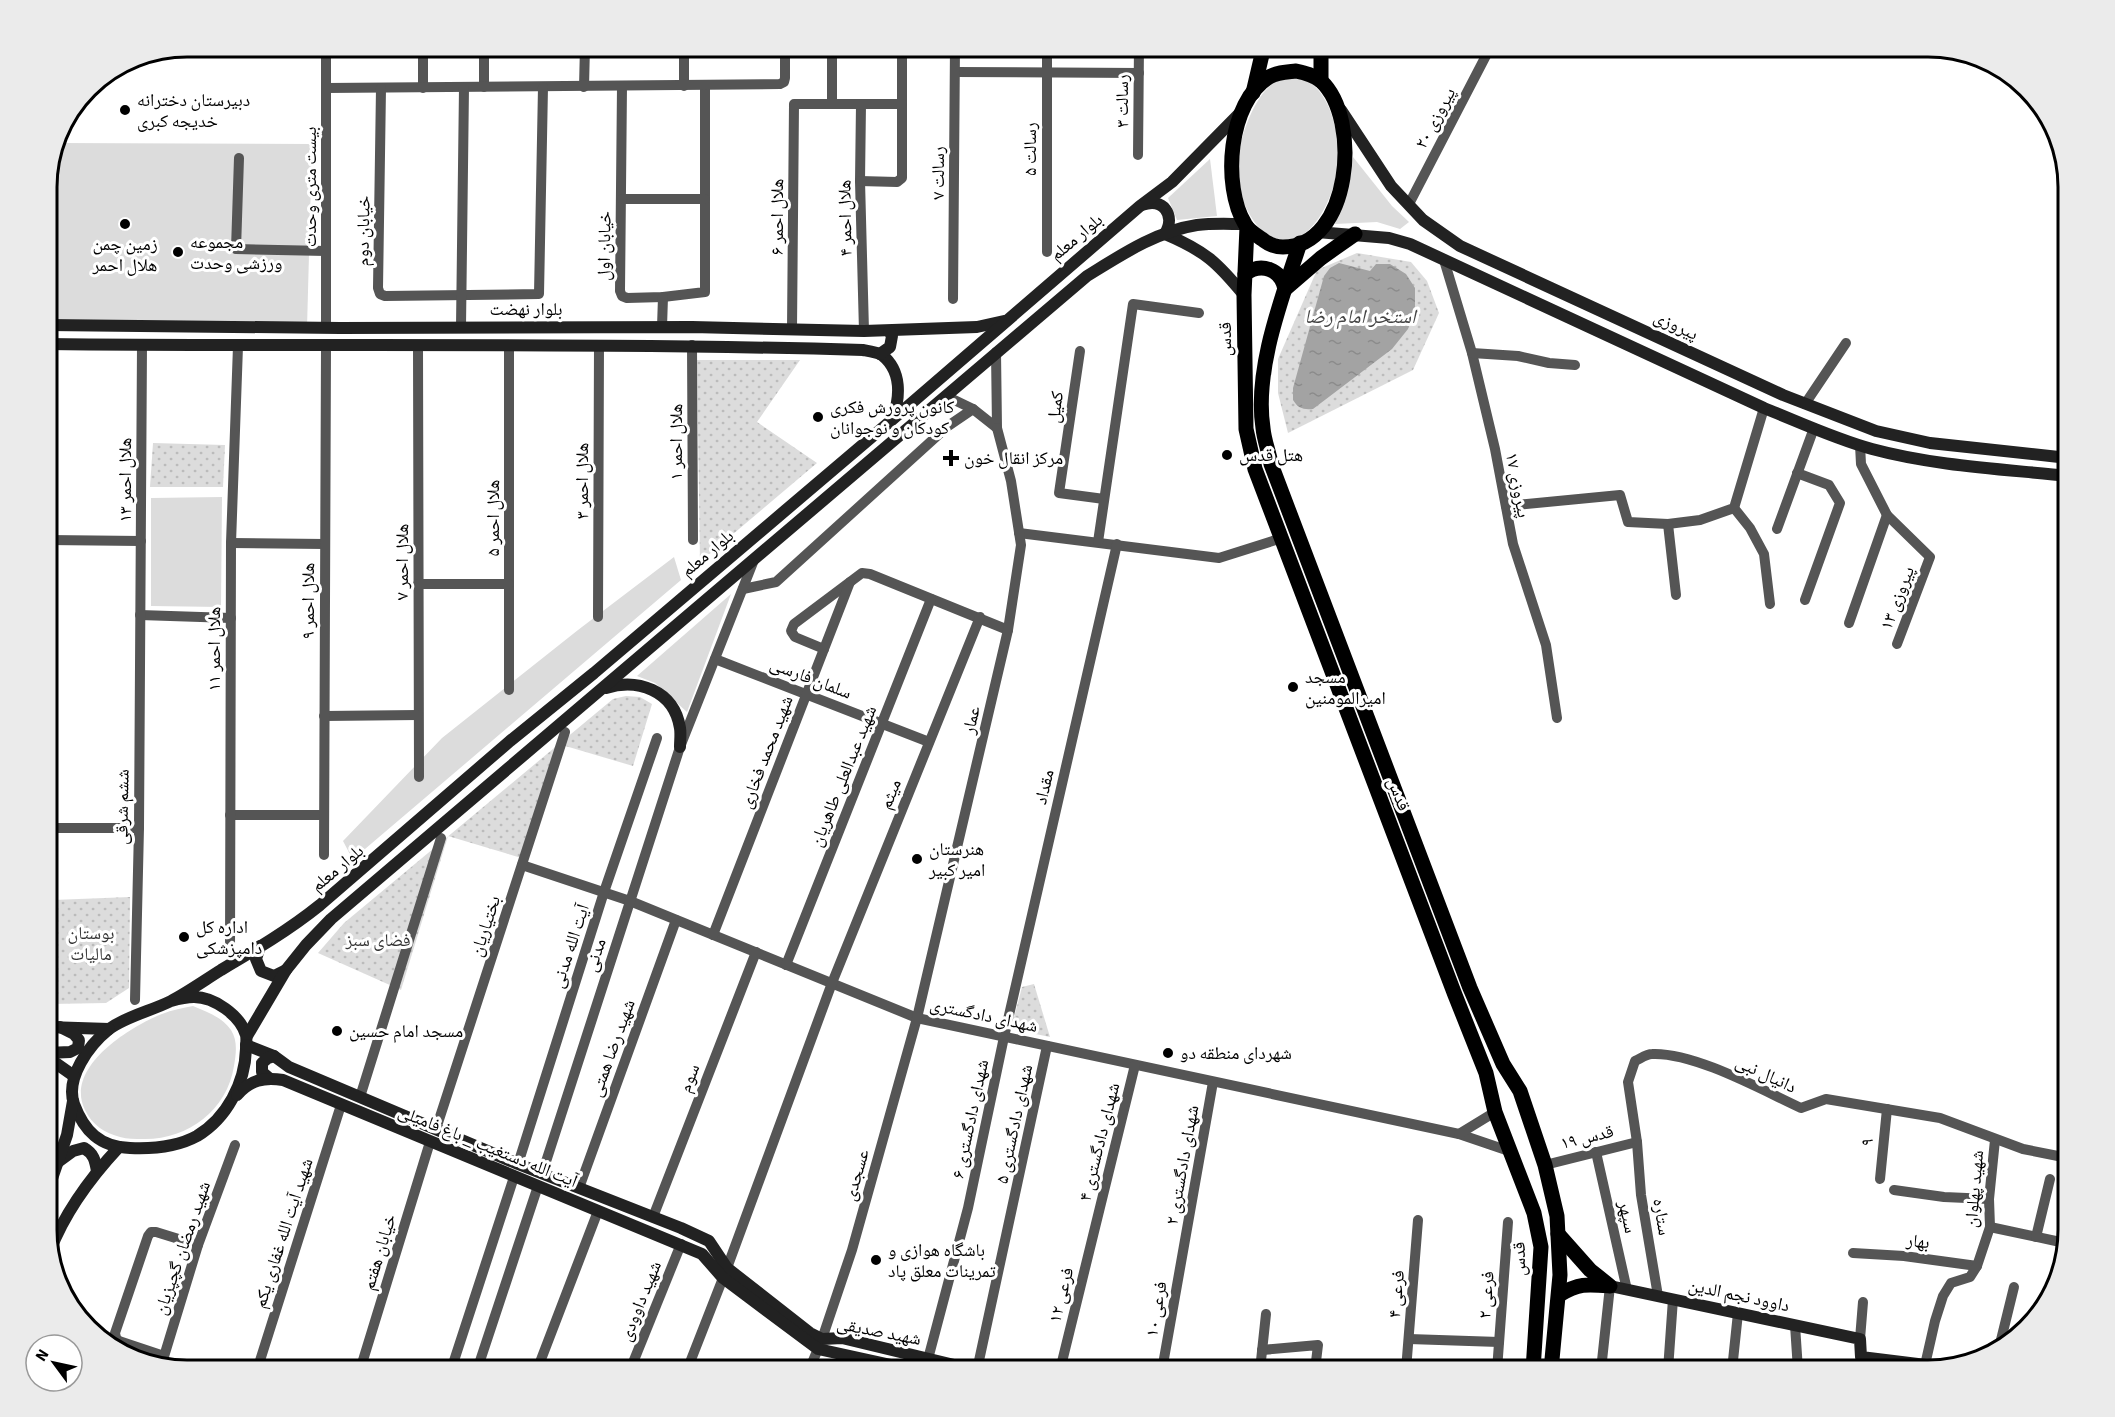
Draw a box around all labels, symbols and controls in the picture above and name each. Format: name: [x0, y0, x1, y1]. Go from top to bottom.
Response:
street label: رسالت ۳: [1110, 74, 1135, 128]
street label: پیروزی ۲۰: [1409, 83, 1462, 153]
place label: دبیرستان دخترانه خدیجه کبری: [137, 88, 250, 134]
marker: دبیرستان دخترانه خدیجه کبری: [118, 103, 132, 117]
street label: رسالت ۵: [1018, 122, 1043, 176]
street label: بیست متری وحدت: [298, 127, 323, 247]
street label: رسالت ۷: [926, 146, 951, 200]
street label: هلال احمر ۶: [765, 179, 790, 255]
street label: هلال احمر ۴: [832, 179, 859, 256]
street label: خیابان دوم: [350, 195, 377, 267]
street label: بلوار معلم: [1044, 208, 1108, 267]
street label: خیابان اول: [591, 211, 618, 281]
marker: زمین چمن هلال احمر: [118, 217, 132, 231]
place label: مجموعه ورزشی وحدت: [190, 230, 282, 276]
place label: زمین چمن هلال احمر: [92, 232, 158, 278]
marker: مجموعه ورزشی وحدت: [171, 245, 185, 259]
street label: بلوار نهضت: [489, 297, 563, 322]
water label: استخر امام رضا: [1304, 303, 1418, 331]
street label: پیروزی: [1649, 304, 1702, 347]
street label: قدس: [1213, 322, 1238, 356]
street label: کمیل: [1041, 389, 1070, 425]
place label: کانون پرورش فکری کودکان و نوجوانان: [830, 395, 955, 441]
street label: هلال احمر ۱: [664, 404, 689, 480]
marker: کانون پرورش فکری کودکان و نوجوانان: [811, 410, 825, 424]
street label: هلال احمر ۱۳: [113, 438, 138, 522]
street label: هلال احمر ۳: [570, 443, 595, 519]
place label: هتل قدس: [1239, 443, 1303, 468]
place label: مرکز انقال خون: [964, 446, 1063, 471]
marker: هتل قدس: [1220, 448, 1234, 462]
marker: مرکز انقال خون: [942, 449, 960, 467]
street label: پیروزی ۱۷: [1499, 450, 1536, 520]
street label: هلال احمر ۵: [481, 480, 506, 556]
street label: هلال احمر ۷: [390, 524, 415, 600]
street label: بلوار معلم: [675, 524, 739, 583]
street label: هلال احمر ۹: [296, 563, 321, 639]
street label: پیروزی ۱۳: [1874, 563, 1921, 634]
street label: هلال احمر ۱۱: [202, 607, 227, 691]
street label: سلمان فارسی: [766, 651, 855, 705]
place label: مسجد امیرالمومنین: [1305, 665, 1386, 711]
marker: مسجد امیرالمومنین: [1286, 680, 1300, 694]
street label: شهید محمد فخاری: [733, 692, 800, 812]
street label: شهید عبدالعلی طاهریان: [804, 702, 883, 851]
street label: عمار: [956, 704, 987, 738]
street label: مقداد: [1028, 767, 1061, 807]
street label: ششم شرقی: [109, 769, 136, 845]
street label: قدس: [1381, 774, 1416, 815]
street label: میثم: [873, 775, 908, 813]
place label: هنرستان امیر کبیر: [928, 837, 985, 883]
street label: بلوار معلم: [305, 839, 369, 898]
marker: هنرستان امیر کبیر: [910, 852, 924, 866]
street label: بختیاریان: [464, 892, 507, 960]
street label: آیت الله مدنی: [546, 901, 594, 991]
place label: اداره کل دامپزشکی: [196, 915, 262, 961]
park label: بوستان مالیات: [68, 921, 114, 967]
park label: فضای سبز: [344, 928, 411, 953]
marker: اداره کل دامپزشکی: [177, 930, 191, 944]
street label: مدنی: [579, 935, 611, 975]
street label: شهدای دادگستری: [928, 992, 1040, 1039]
street label: شهید رضا همتی: [583, 996, 642, 1100]
place label: مسجد امام حسین: [349, 1019, 463, 1044]
marker: مسجد امام حسین: [330, 1024, 344, 1038]
place label: شهردای منطقه دو: [1180, 1041, 1292, 1066]
marker: شهردای منطقه دو: [1161, 1046, 1175, 1060]
street label: دانیال نبی: [1731, 1049, 1800, 1099]
street label: شهدای دادگستری ۶: [946, 1057, 995, 1181]
street label: سوم: [673, 1060, 706, 1096]
street label: شهدای دادگستری ۵: [990, 1062, 1039, 1186]
street label: شهدای دادگستری ۴: [1073, 1080, 1126, 1204]
street label: آیت الله دستغیب _ باغ فامیلی: [394, 1099, 582, 1194]
street label: شهدای دادگستری ۲: [1160, 1103, 1205, 1227]
street label: قدس ۱۹: [1558, 1119, 1616, 1156]
street label: ۹: [1855, 1137, 1880, 1147]
street label: عسجدی: [837, 1146, 876, 1204]
street label: شهید پهلوان: [1959, 1149, 1990, 1229]
street label: شهید آیت الله غفاری یکم: [247, 1155, 320, 1311]
street label: شهید رمضان گچپزیان: [148, 1178, 217, 1318]
street label: ستاره: [1646, 1197, 1677, 1237]
street label: سپهر: [1612, 1198, 1643, 1236]
street label: خیابان هفتم: [356, 1211, 403, 1293]
street label: بهار: [1904, 1228, 1931, 1255]
place label: باشگاه هوازی و تمرینات معلق پاد: [888, 1238, 996, 1284]
street label: قدس: [1507, 1242, 1532, 1276]
marker: باشگاه هوازی و تمرینات معلق پاد: [869, 1253, 883, 1267]
street label: شهید داوودی: [613, 1257, 668, 1345]
street label: فرعی ۱۲: [1043, 1265, 1080, 1325]
street label: فرعی ۴: [1382, 1269, 1411, 1319]
street label: فرعی ۲: [1472, 1270, 1501, 1320]
street label: داوود نجم الدین: [1686, 1273, 1792, 1318]
street label: فرعی ۱۰: [1139, 1279, 1174, 1339]
street label: شهید صدیقی: [835, 1311, 923, 1352]
north arrow: [24, 1333, 84, 1393]
text: N: [30, 1345, 54, 1366]

